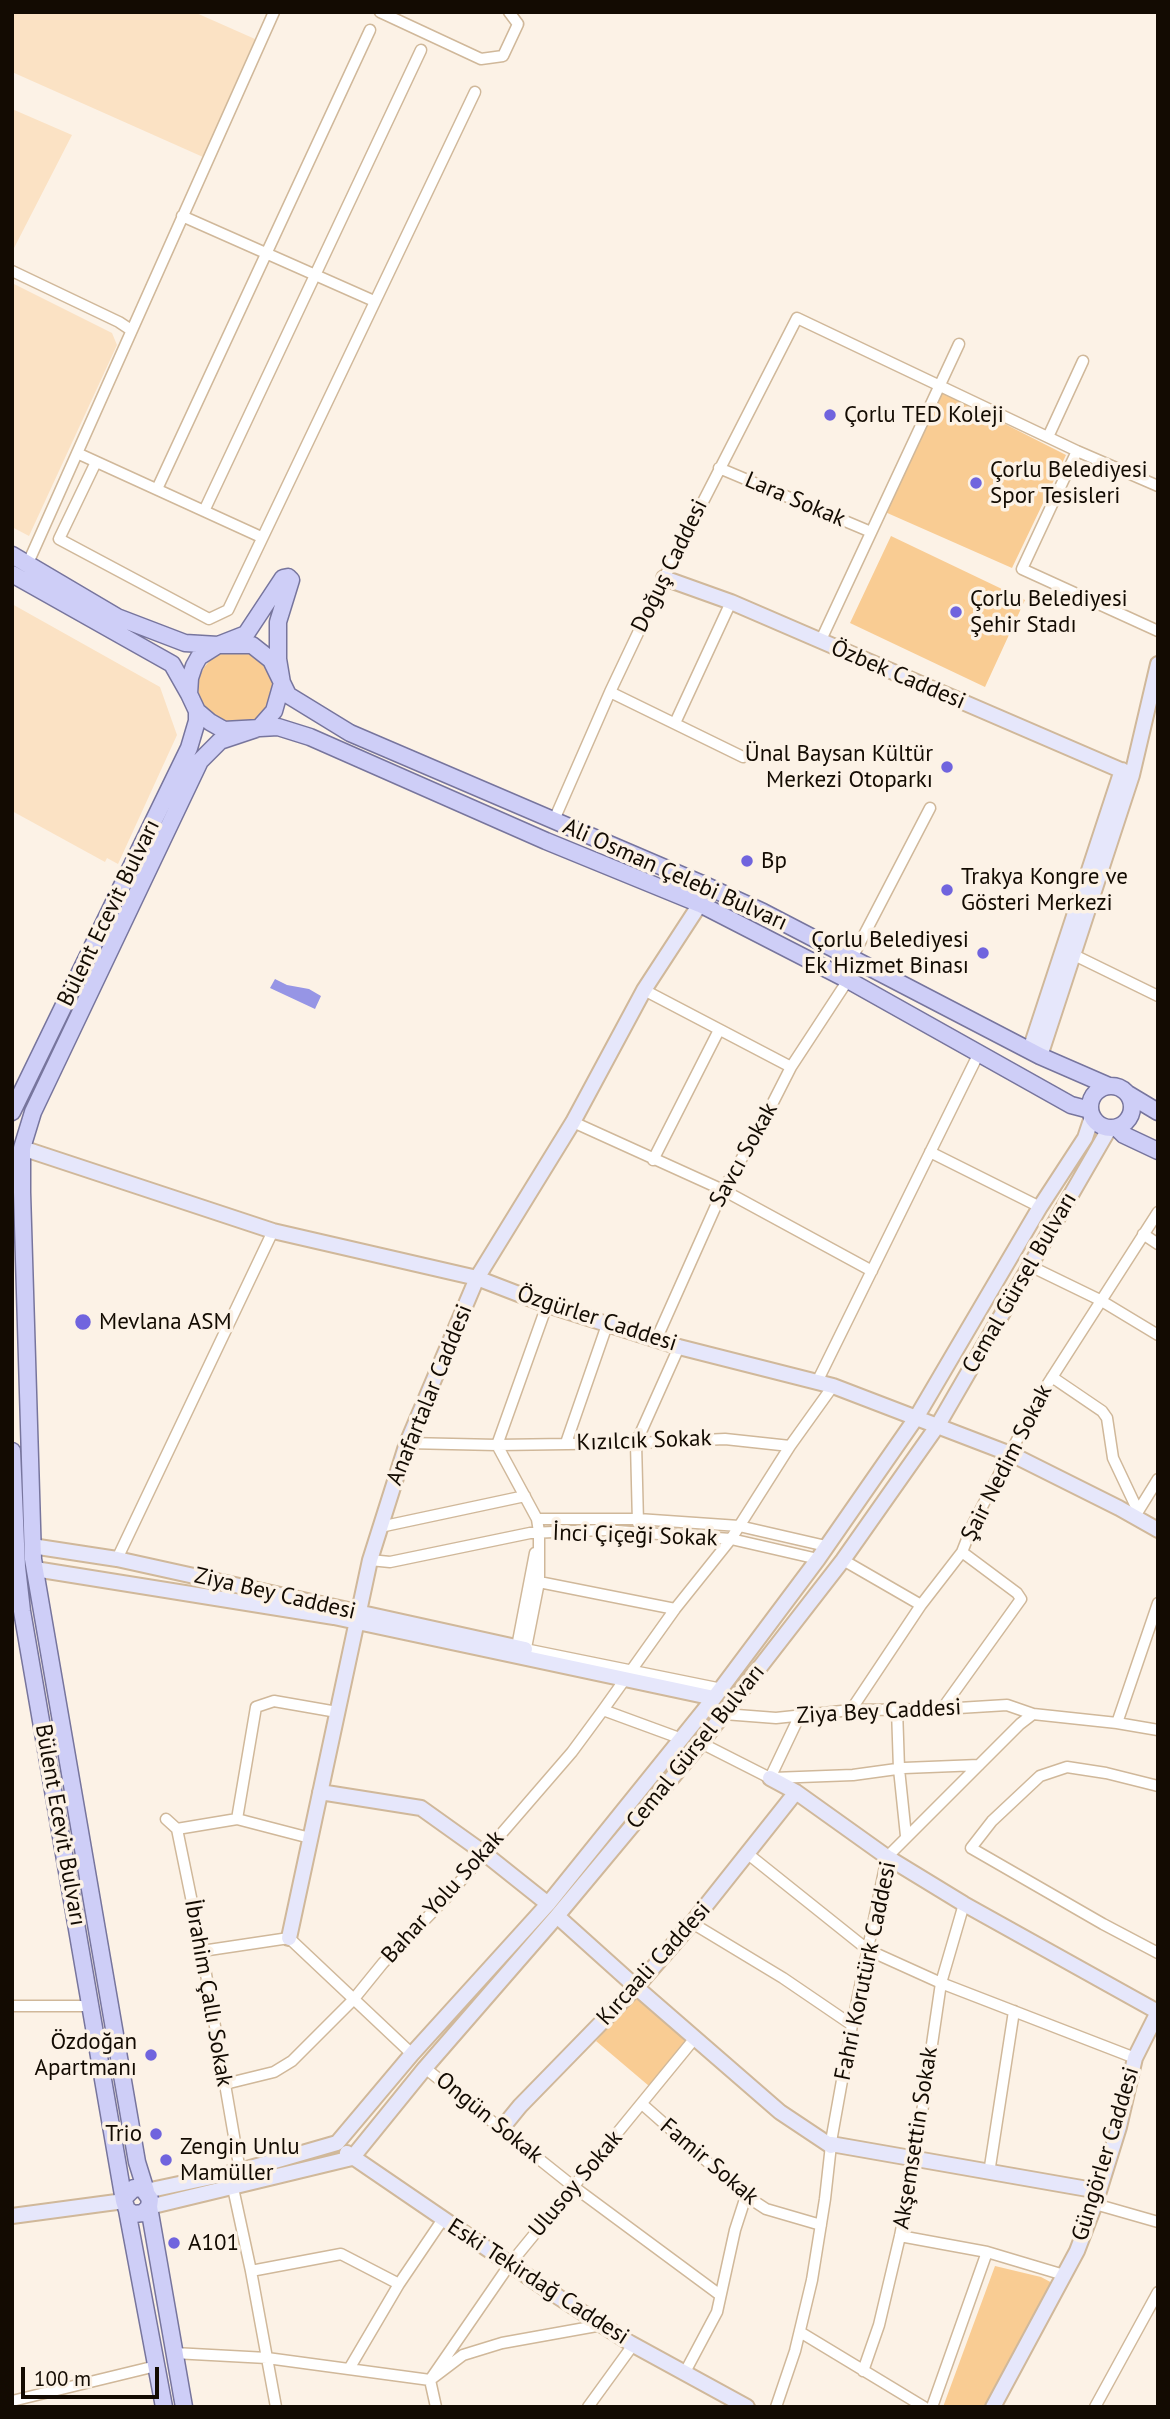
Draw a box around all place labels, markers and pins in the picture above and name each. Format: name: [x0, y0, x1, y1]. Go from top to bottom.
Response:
place label: Çorlu TED Koleji: [844, 401, 1004, 429]
marker: Çorlu TED Koleji: [822, 407, 838, 423]
place label: Çorlu Belediyesi Spor Tesisleri: [990, 456, 1148, 510]
marker: Çorlu Belediyesi Spor Tesisleri: [968, 475, 984, 491]
place label: Çorlu Belediyesi Şehir Stadı: [970, 585, 1128, 639]
marker: Çorlu Belediyesi Şehir Stadı: [948, 604, 964, 620]
place label: Ünal Baysan Kültür Merkezi Otoparkı: [745, 740, 933, 794]
marker: Ünal Baysan Kültür Merkezi Otoparkı: [939, 759, 955, 775]
place label: Bp: [761, 847, 787, 875]
marker: Bp: [739, 853, 755, 869]
place label: Trakya Kongre ve Gösteri Merkezi: [961, 863, 1128, 917]
marker: Trakya Kongre ve Gösteri Merkezi: [939, 882, 955, 898]
place label: Çorlu Belediyesi Ek Hizmet Binası: [804, 926, 969, 980]
marker: Çorlu Belediyesi Ek Hizmet Binası: [975, 945, 991, 961]
place label: Mevlana ASM: [99, 1308, 232, 1336]
marker: Mevlana ASM: [73, 1312, 93, 1332]
place label: Özdoğan Apartmanı: [35, 2028, 137, 2082]
marker: Özdoğan Apartmanı: [143, 2047, 159, 2063]
place label: Trio: [105, 2120, 142, 2148]
marker: Trio: [148, 2126, 164, 2142]
place label: Zengin Unlu Mamüller: [180, 2133, 300, 2187]
marker: Zengin Unlu Mamüller: [158, 2152, 174, 2168]
place label: A101: [188, 2229, 239, 2257]
marker: A101: [166, 2235, 182, 2251]

